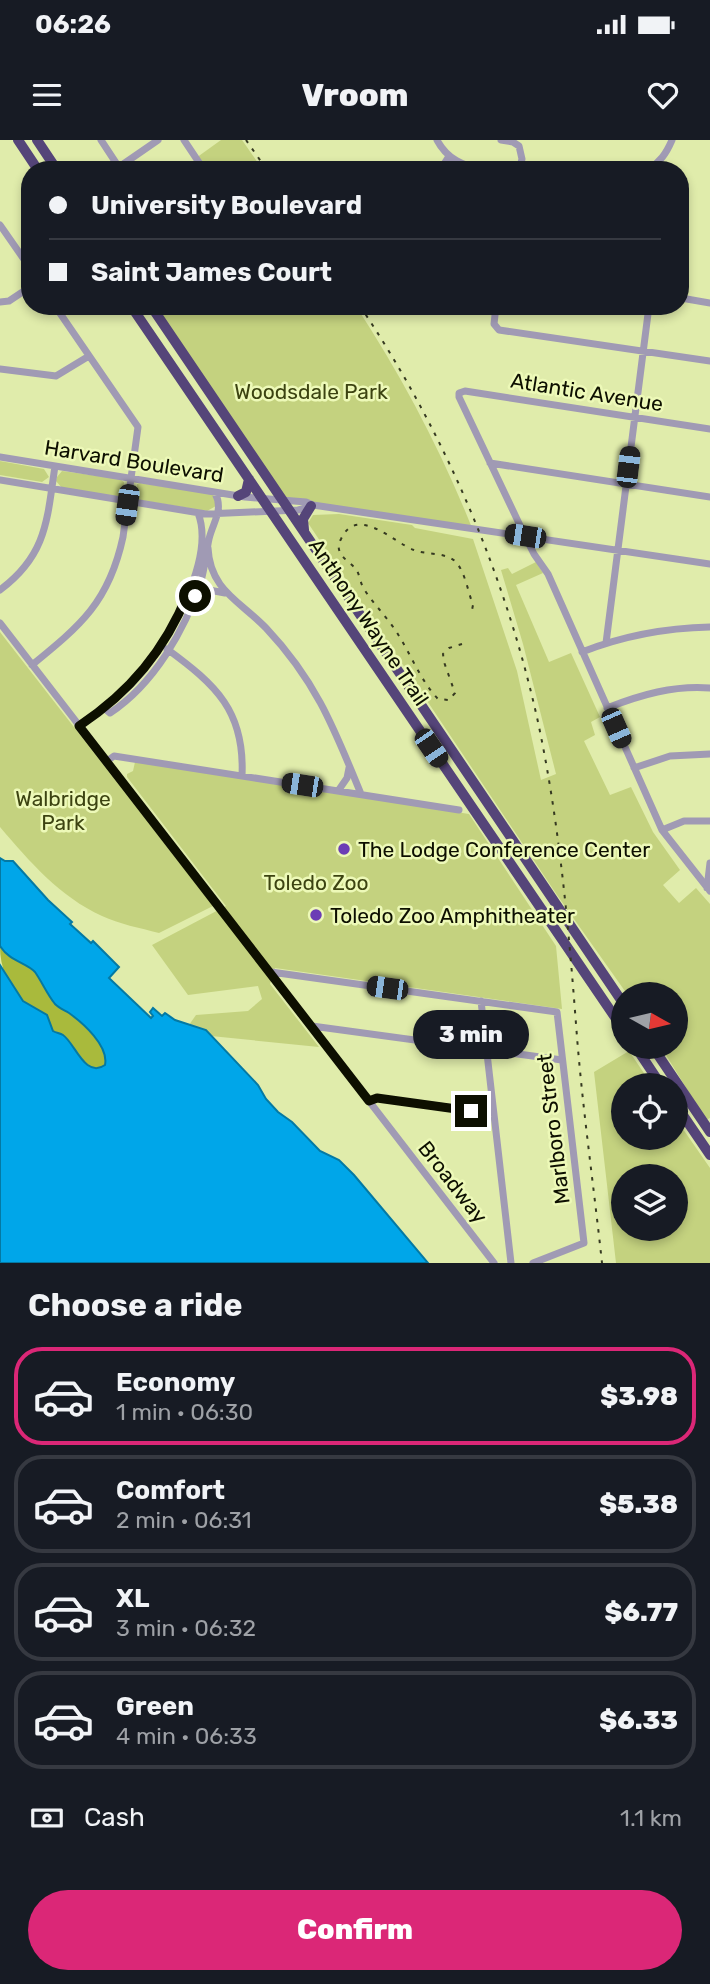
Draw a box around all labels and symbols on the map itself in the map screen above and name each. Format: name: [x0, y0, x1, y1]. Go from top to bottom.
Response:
street label: Atlantic Avenue: [509, 368, 665, 416]
park label: Woodsdale Park: [234, 379, 388, 404]
street label: Harvard Boulevard: [43, 434, 225, 488]
car: [616, 445, 641, 489]
car: [114, 483, 141, 527]
car: [503, 522, 548, 550]
street label: Anthony Wayne Trail: [304, 534, 434, 710]
route start: [179, 580, 211, 612]
car: [598, 705, 635, 751]
car: [411, 725, 452, 771]
car: [280, 771, 325, 799]
park label: Walbridge Park: [15, 786, 111, 835]
place label: The Lodge Conference Center: [358, 837, 650, 862]
marker: The Lodge Conference Center: [336, 841, 352, 857]
park label: Toledo Zoo: [263, 870, 369, 895]
place label: Toledo Zoo Amphitheater: [330, 903, 575, 928]
marker: Toledo Zoo Amphitheater: [308, 907, 324, 923]
car: [365, 975, 410, 1001]
north arrow: [611, 982, 688, 1059]
callout: 3 min: [413, 1010, 529, 1058]
street label: Marlboro Street: [531, 1052, 575, 1206]
route end: [455, 1095, 487, 1127]
street label: Broadway: [413, 1136, 493, 1228]

